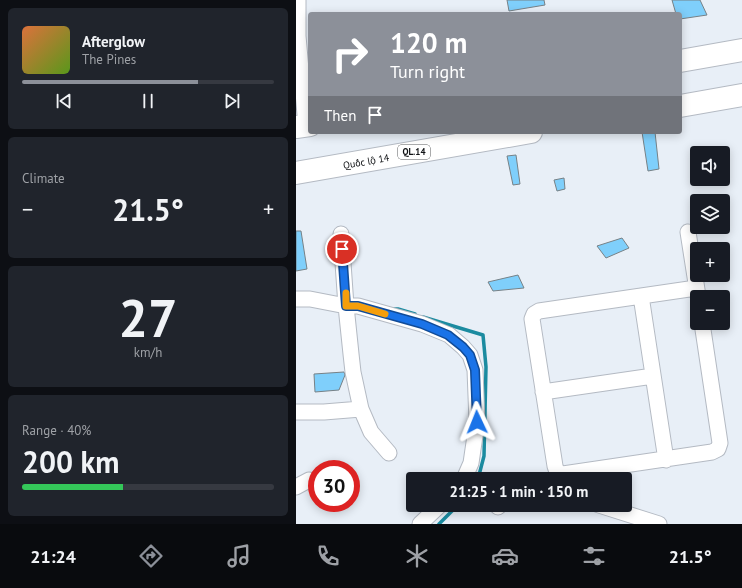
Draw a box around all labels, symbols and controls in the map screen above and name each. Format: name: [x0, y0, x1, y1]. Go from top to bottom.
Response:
text: 120 m: [390, 24, 467, 61]
icon: right: [324, 28, 376, 80]
text: Afterglow: [82, 32, 145, 51]
text: The Pines: [82, 51, 136, 68]
text: Turn right: [390, 60, 465, 83]
icon: previous: [53, 90, 75, 112]
icon: pause: [137, 90, 159, 112]
icon: next: [221, 90, 243, 112]
icon: arrive: [364, 104, 386, 126]
text: Then: [324, 106, 356, 125]
road number: QL.14: [398, 145, 430, 159]
map controls: [690, 146, 730, 330]
button: sound: [690, 146, 730, 186]
street label: Quốc lộ 14: [342, 151, 391, 172]
text: Climate: [22, 170, 65, 187]
text: 21.5°: [112, 190, 184, 229]
button: layers: [690, 194, 730, 234]
text: −: [22, 195, 33, 223]
text: +: [263, 195, 274, 223]
pin: [325, 232, 359, 266]
icon: arrive: [331, 238, 353, 260]
button: +: [690, 242, 730, 282]
text: 27: [119, 284, 177, 351]
button: −: [690, 290, 730, 330]
text: km/h: [134, 344, 162, 361]
position arrow: [456, 401, 498, 443]
text: Range · 40%: [22, 422, 91, 439]
text: 200 km: [22, 442, 120, 481]
speed limit sign: 30: [308, 460, 360, 512]
text: 21:25 · 1 min · 150 m: [450, 482, 588, 501]
icon: directions: [137, 542, 165, 570]
icon: music: [225, 542, 253, 570]
icon: phone: [314, 542, 342, 570]
icon: climate: [403, 542, 431, 570]
icon: car: [491, 542, 519, 570]
icon: filters: [580, 542, 608, 570]
text: 21:24: [30, 545, 76, 568]
text: 21.5°: [669, 545, 712, 568]

